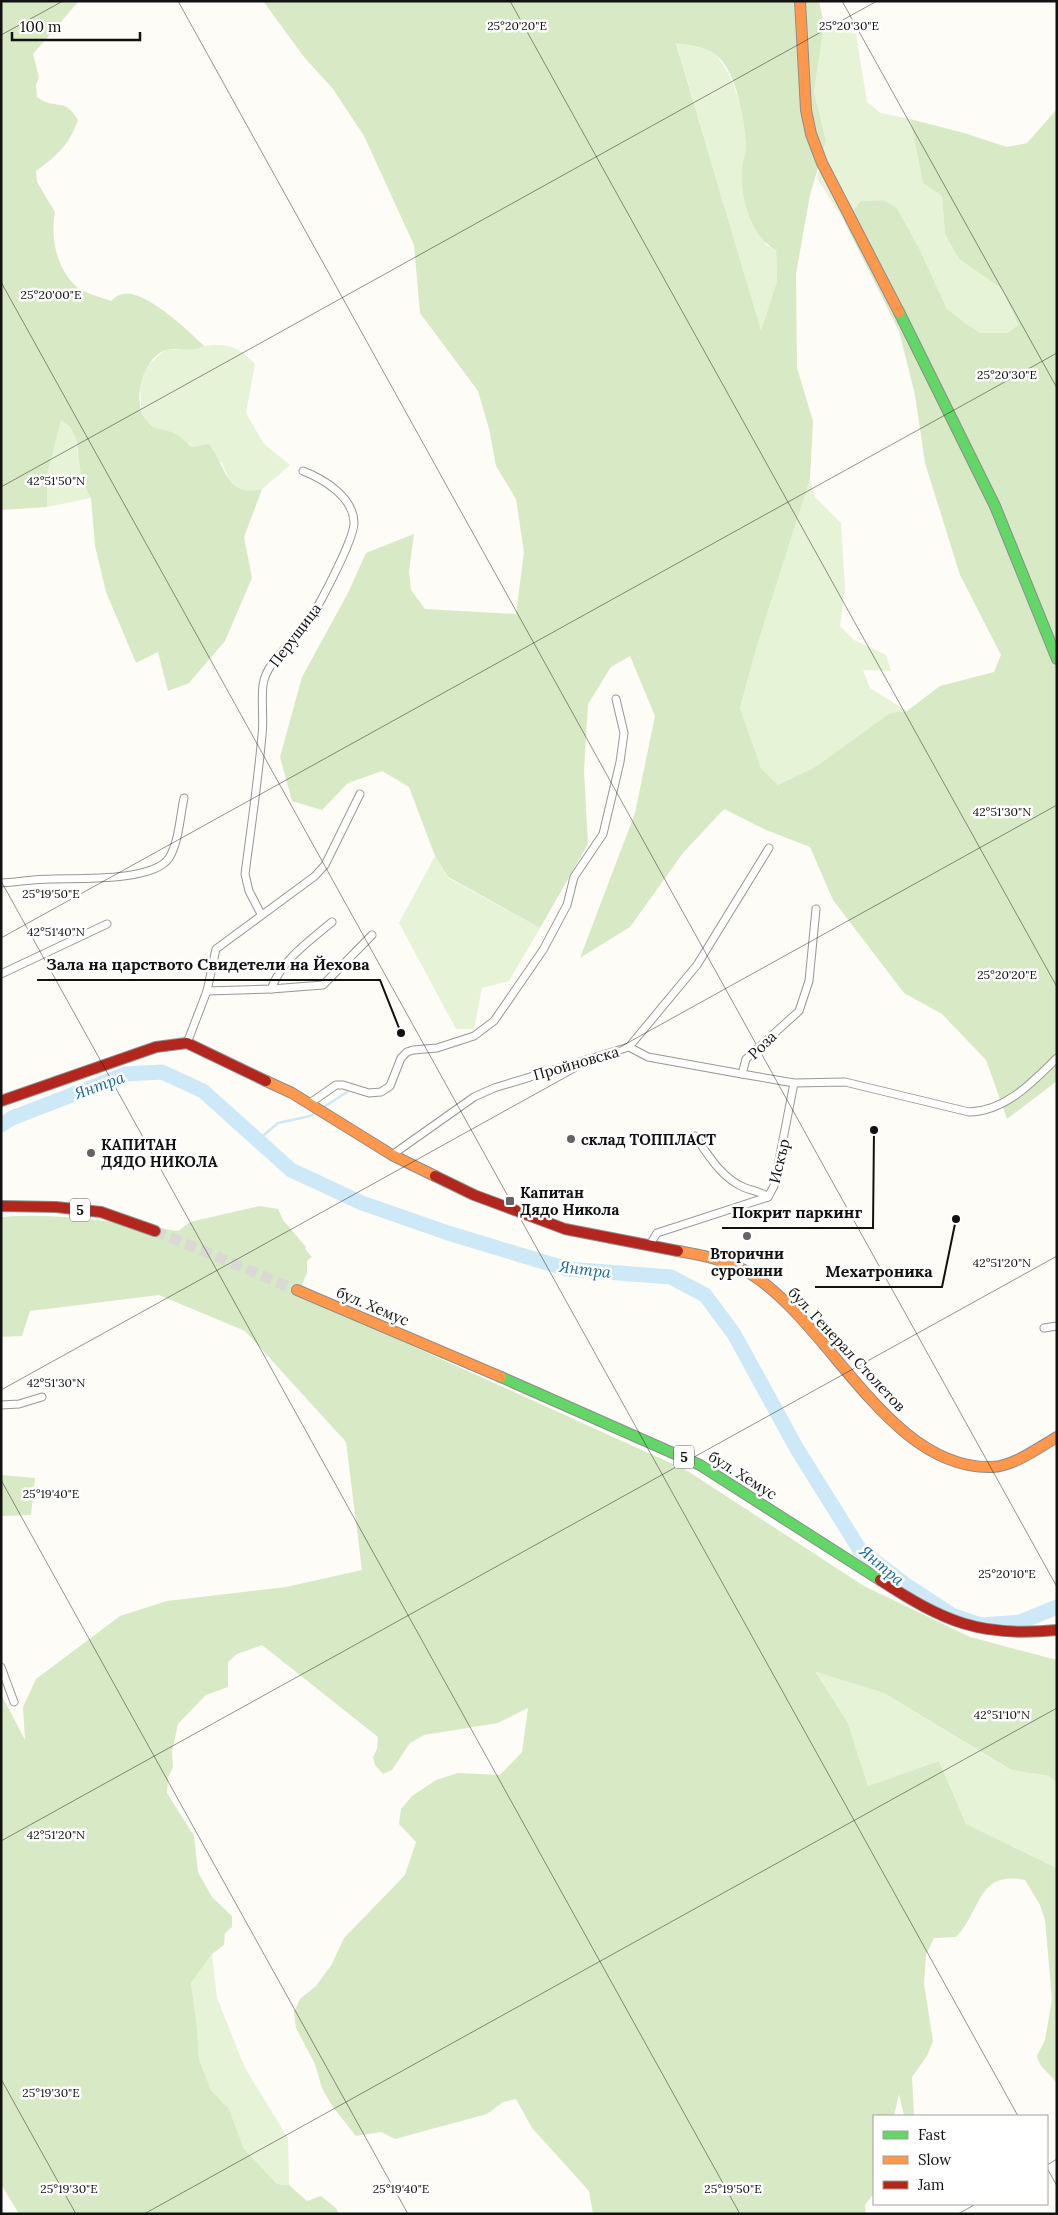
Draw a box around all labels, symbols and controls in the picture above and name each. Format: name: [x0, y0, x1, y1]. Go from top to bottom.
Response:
scale bar: [12, 10, 140, 42]
text: 100 m: [20, 17, 61, 36]
text: 25°20'20"E: [487, 18, 547, 33]
text: 25°20'30"E: [819, 18, 879, 33]
text: 25°20'00"E: [21, 287, 81, 302]
text: 25°20'30"E: [977, 367, 1037, 382]
text: 42°51'50"N: [27, 473, 85, 488]
street label: Перущица: [265, 599, 325, 671]
text: 42°51'30"N: [973, 804, 1031, 819]
text: 25°19'50"E: [22, 886, 80, 901]
text: 42°51'40"N: [27, 924, 85, 939]
callout: Зала на царството Свидетели на Йехова: [37, 949, 380, 980]
text: Зала на царството Свидетели на Йехова: [46, 954, 370, 974]
text: 25°20'20"E: [977, 967, 1037, 982]
street label: Роза: [744, 1027, 780, 1063]
street label: Пройновска: [531, 1042, 621, 1084]
water label: Янтра: [71, 1067, 127, 1103]
place label: склад ТОППЛАСТ: [581, 1130, 716, 1149]
marker: склад ТОППЛАСТ: [565, 1133, 577, 1145]
place label: КАПИТАН ДЯДО НИКОЛА: [101, 1135, 218, 1171]
street label: Искър: [765, 1137, 793, 1185]
marker: КАПИТАН ДЯДО НИКОЛА: [85, 1147, 97, 1159]
place label: Капитан Дядо Никола: [520, 1183, 619, 1219]
marker: Капитан Дядо Никола: [504, 1195, 516, 1207]
callout: Покрит паркинг: [722, 1197, 873, 1228]
road number: 5: [70, 1198, 90, 1222]
text: Покрит паркинг: [732, 1202, 862, 1222]
marker: Вторични суровини: [741, 1230, 753, 1242]
place label: Вторични суровини: [710, 1244, 784, 1280]
text: 42°51'20"N: [973, 1255, 1031, 1270]
water label: Янтра: [558, 1256, 612, 1282]
callout: Мехатроника: [815, 1256, 942, 1287]
text: Мехатроника: [825, 1261, 933, 1281]
street label: бул. Хемус: [334, 1282, 412, 1330]
street label: бул. Генерал Столетов: [784, 1283, 910, 1415]
text: 42°51'30"N: [27, 1375, 85, 1390]
road number: 5: [674, 1445, 694, 1468]
street label: бул. Хемус: [705, 1446, 781, 1504]
text: 25°19'40"E: [23, 1486, 79, 1501]
water label: Янтра: [856, 1541, 909, 1590]
text: 25°20'10"E: [978, 1566, 1036, 1581]
text: 42°51'10"N: [974, 1707, 1030, 1722]
text: 42°51'20"N: [27, 1827, 85, 1842]
text: 25°19'30"E: [22, 2085, 80, 2100]
legend: [873, 2115, 1048, 2205]
text: Fast: [918, 2125, 946, 2144]
text: Slow: [918, 2150, 951, 2169]
text: Jam: [917, 2175, 945, 2194]
text: 25°19'30"E: [40, 2181, 98, 2196]
text: 25°19'40"E: [373, 2181, 429, 2196]
text: 25°19'50"E: [704, 2181, 762, 2196]

